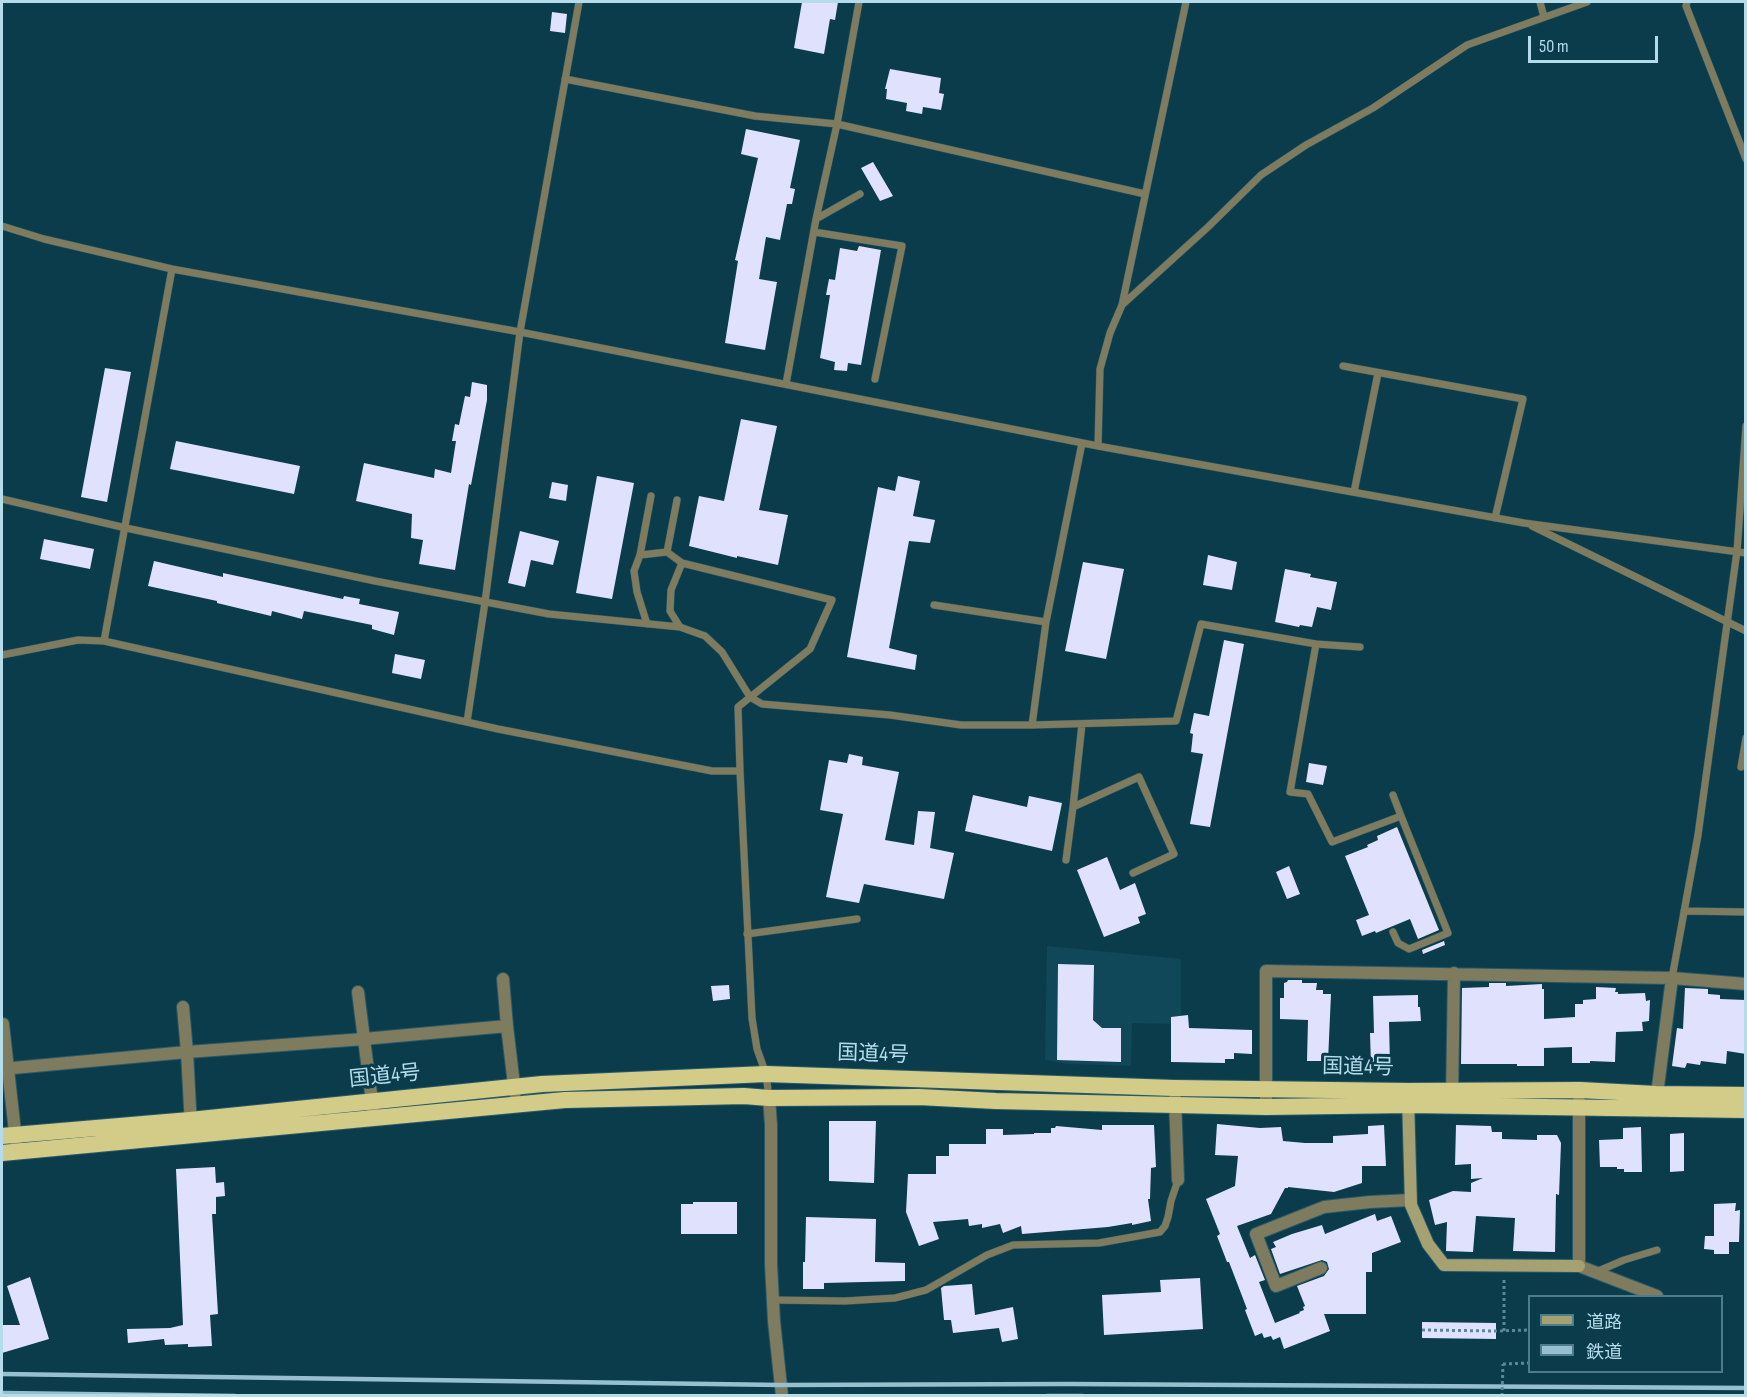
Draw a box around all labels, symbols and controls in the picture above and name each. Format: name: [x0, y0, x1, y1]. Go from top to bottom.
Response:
scale bar: [1531, 24, 1662, 62]
text: 50 m: [1539, 36, 1569, 57]
street label: 国道4号: [837, 1041, 909, 1069]
street label: 国道4号: [1322, 1055, 1394, 1081]
street label: 国道4号: [348, 1061, 422, 1093]
legend: [1528, 1295, 1723, 1373]
text: 道路: [1586, 1312, 1622, 1333]
text: 鉄道: [1586, 1342, 1622, 1363]

